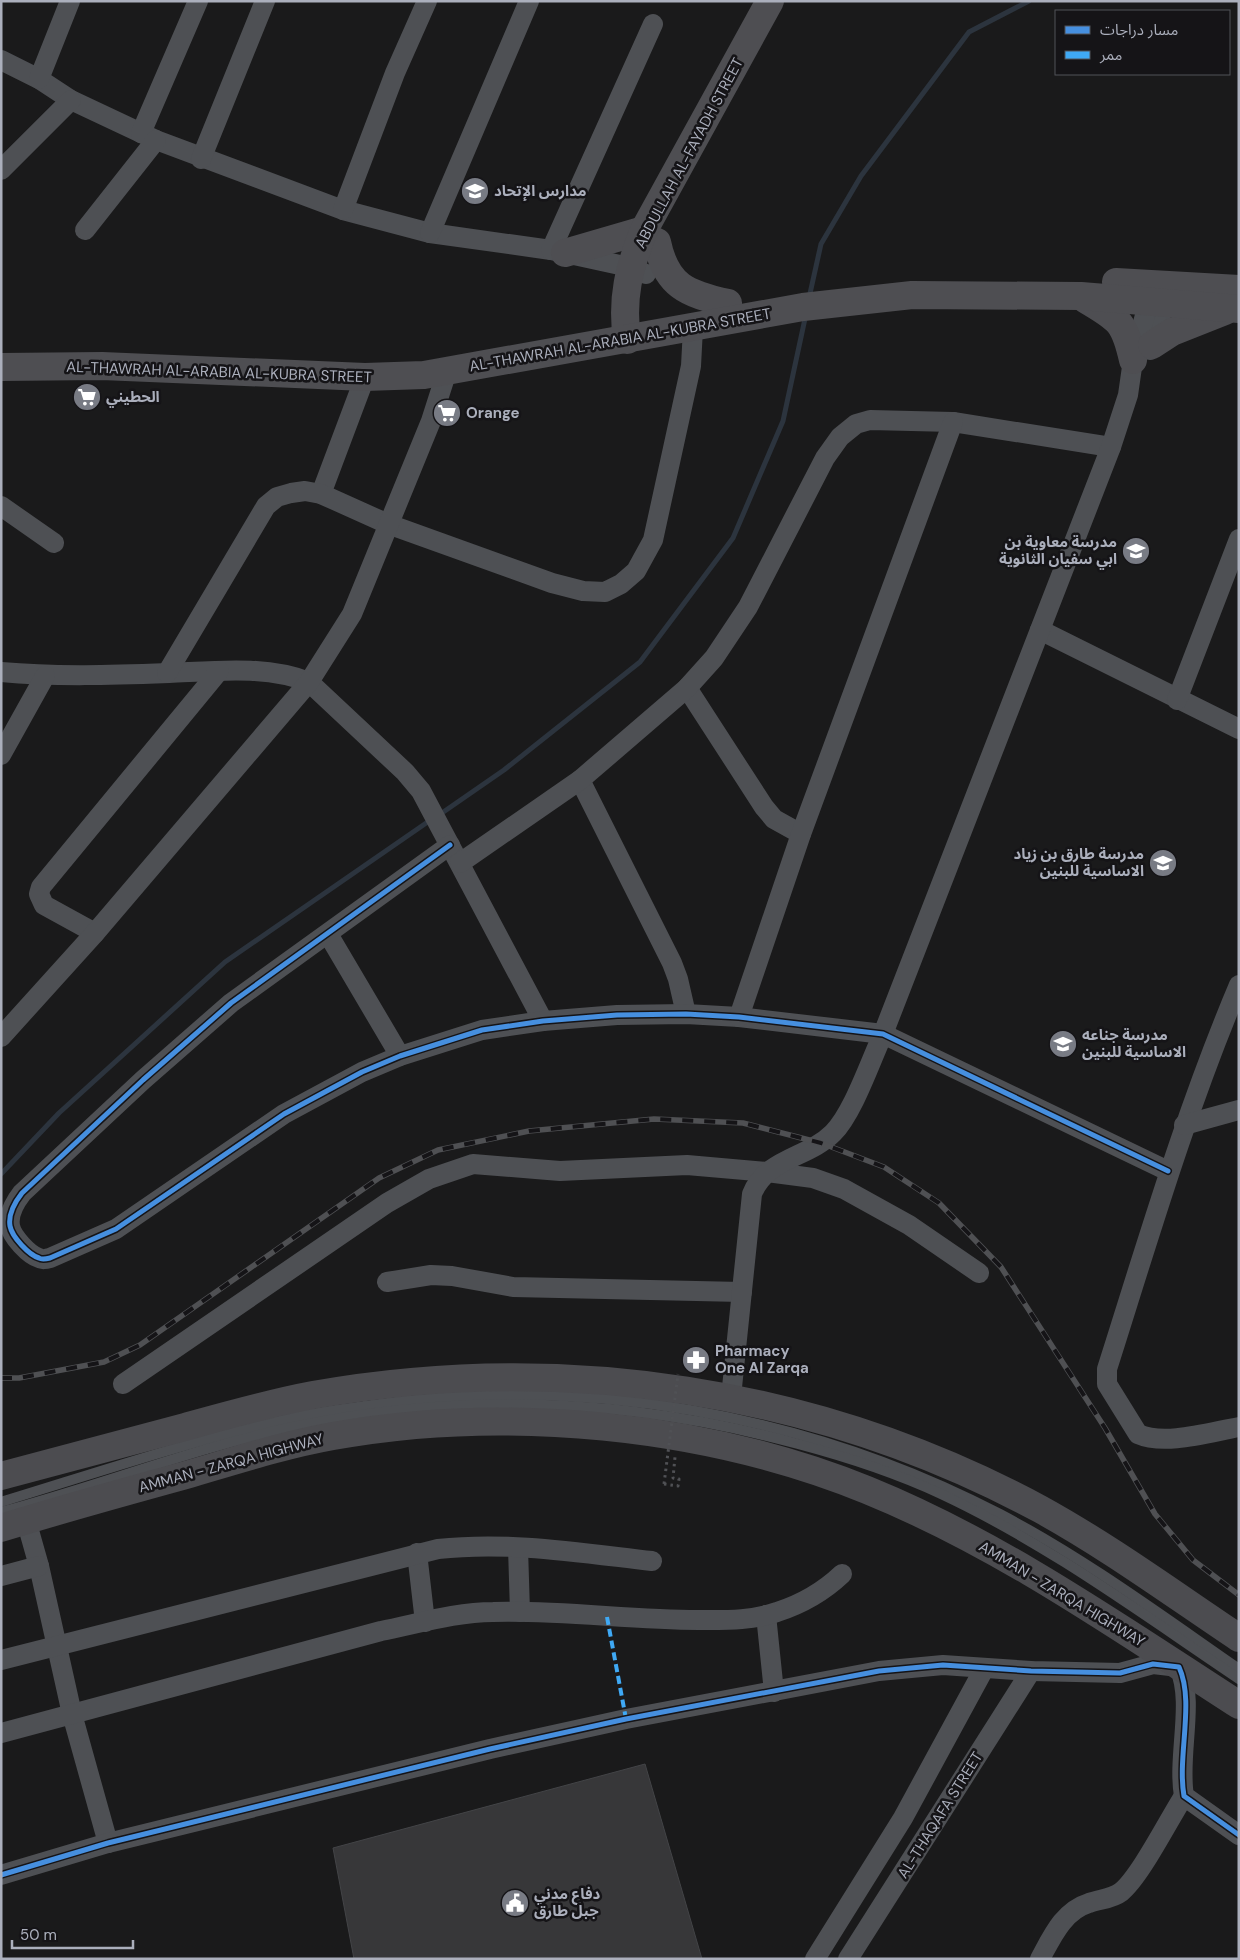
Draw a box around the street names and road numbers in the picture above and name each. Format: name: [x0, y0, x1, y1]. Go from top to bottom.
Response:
street label: ABDULLAH AL-FAYADH STREET: [630, 54, 748, 252]
street label: AL-THAWRAH AL-ARABIA AL-KUBRA STREET: [468, 304, 772, 376]
street label: AL-THAWRAH AL-ARABIA AL-KUBRA STREET: [66, 357, 372, 387]
street label: AMMAN - ZARQA HIGHWAY: [136, 1429, 326, 1497]
street label: AMMAN - ZARQA HIGHWAY: [975, 1536, 1149, 1652]
street label: AL-THAQAFA STREET: [893, 1748, 987, 1882]

